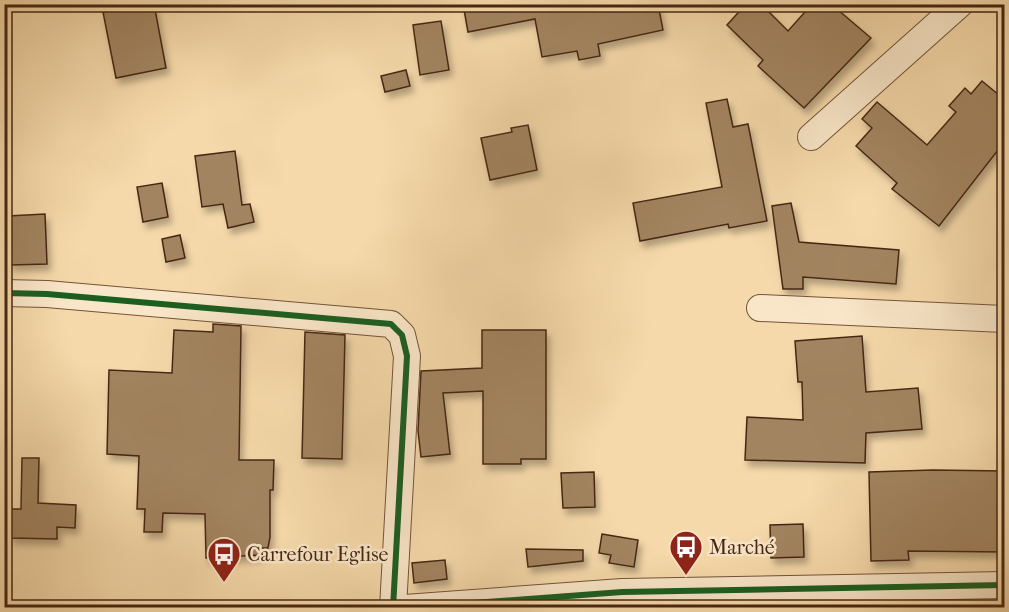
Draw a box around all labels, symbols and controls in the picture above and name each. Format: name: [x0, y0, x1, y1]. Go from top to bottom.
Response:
bus stop icon: Marché: [668, 529, 704, 576]
bus stop icon: Carrefour Eglise: [206, 536, 242, 583]
place label: Marché: [709, 536, 775, 559]
place label: Carrefour Eglise: [247, 543, 389, 566]

